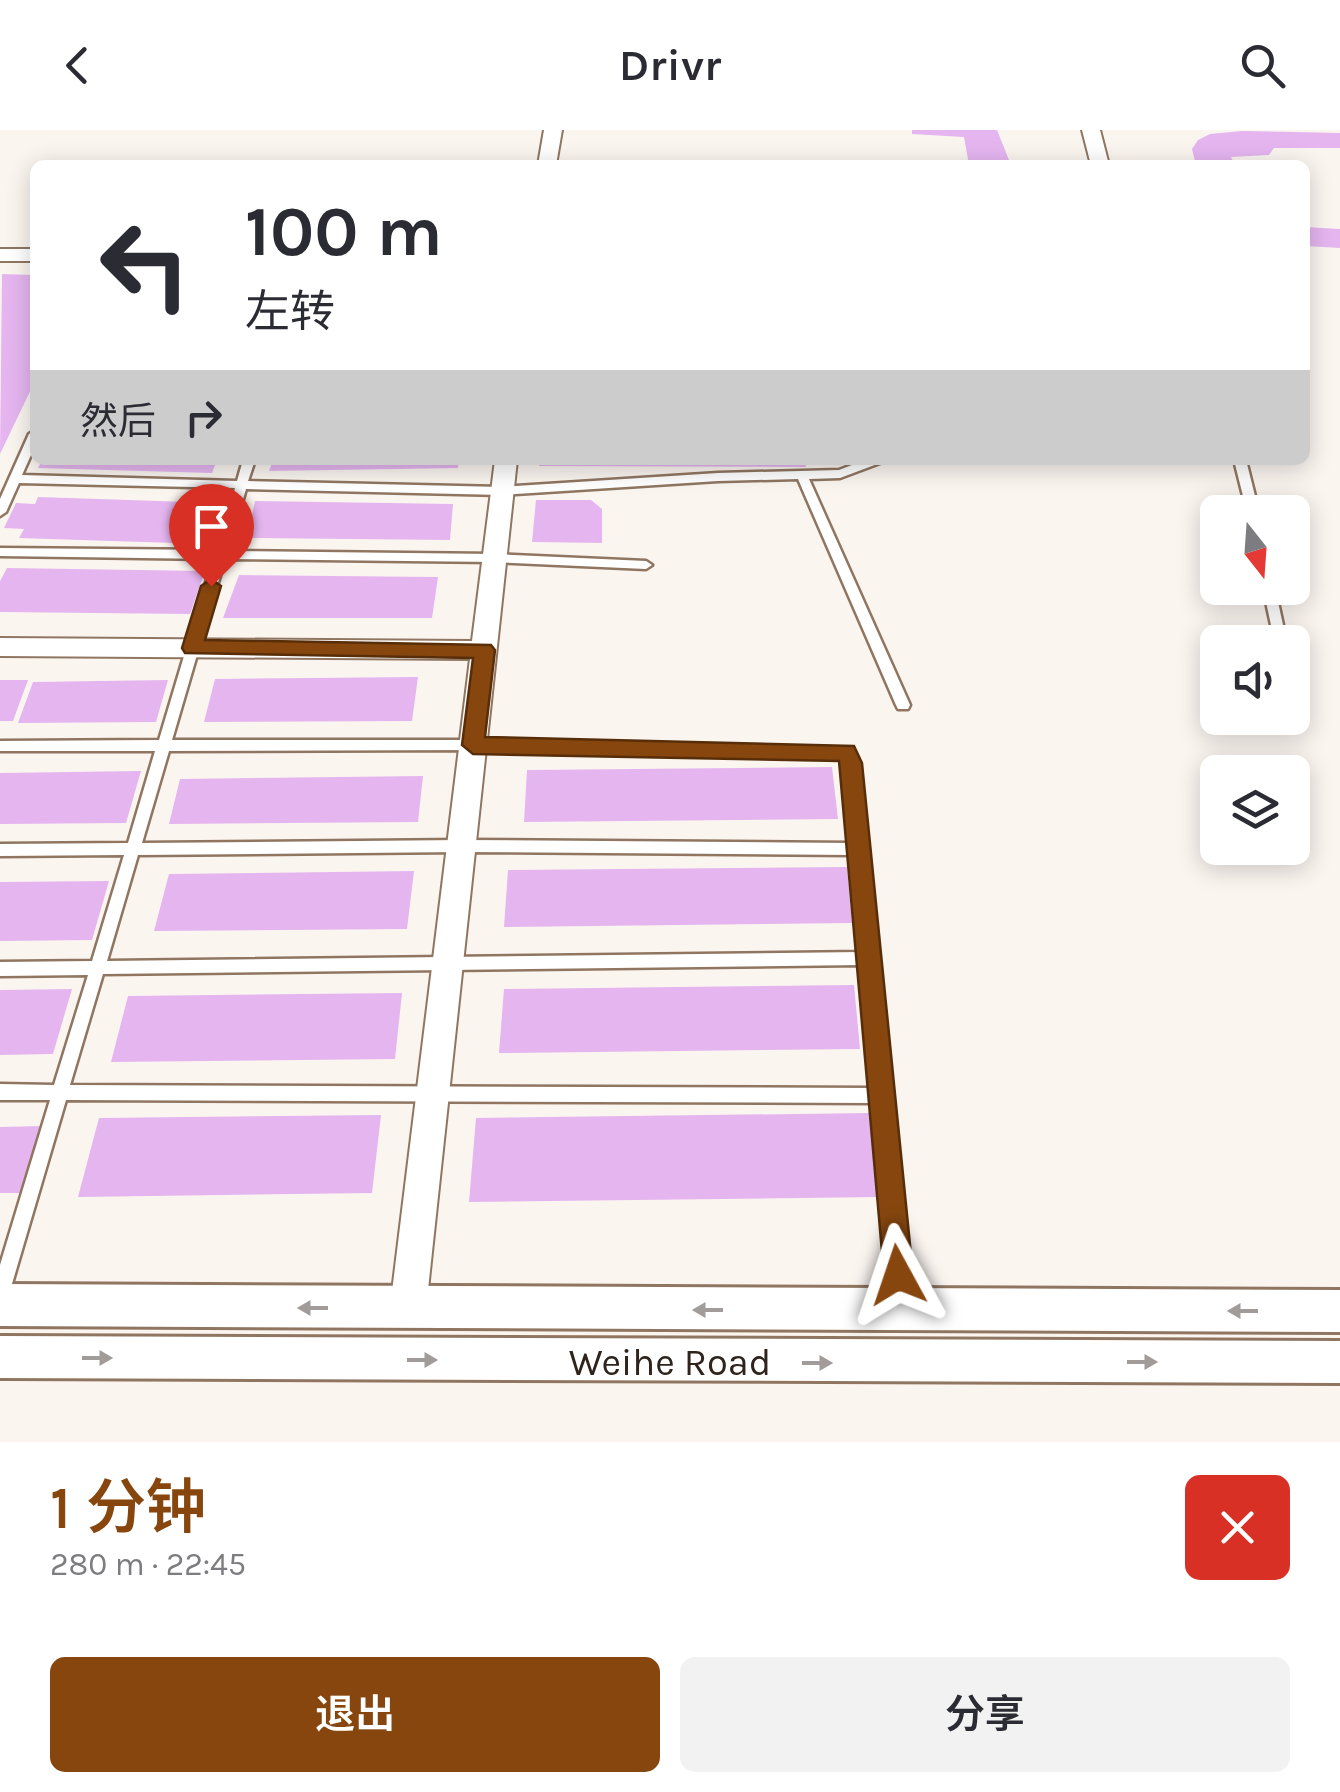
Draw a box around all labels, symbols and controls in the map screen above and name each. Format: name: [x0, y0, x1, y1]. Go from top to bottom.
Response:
icon: back: [50, 38, 105, 93]
icon: search: [1235, 38, 1290, 93]
text: Drivr: [619, 39, 721, 91]
text: 100 m: [245, 191, 443, 273]
icon: left: [80, 200, 210, 330]
text: 左转: [245, 286, 335, 338]
icon: right: [176, 390, 231, 445]
text: 然后: [80, 399, 156, 444]
pin: [169, 484, 254, 587]
north arrow: [1200, 495, 1310, 605]
map controls: [1200, 495, 1310, 865]
icon: arrive: [184, 499, 239, 554]
button: sound: [1200, 625, 1310, 735]
button: layers: [1200, 755, 1310, 865]
position arrow: [846, 1223, 950, 1327]
one-way arrow: [296, 1299, 328, 1315]
one-way arrow: [691, 1302, 723, 1318]
one-way arrow: [1226, 1303, 1258, 1319]
street label: Weihe Road: [569, 1340, 771, 1385]
one-way arrow: [82, 1350, 114, 1366]
one-way arrow: [407, 1352, 439, 1368]
one-way arrow: [1127, 1354, 1159, 1370]
one-way arrow: [802, 1355, 834, 1371]
text: 1 分钟: [50, 1473, 206, 1543]
button: close: [1185, 1475, 1290, 1580]
text: 280 m · 22:45: [50, 1546, 246, 1583]
button: 退出: [50, 1657, 660, 1772]
button: 分享: [680, 1657, 1290, 1772]

